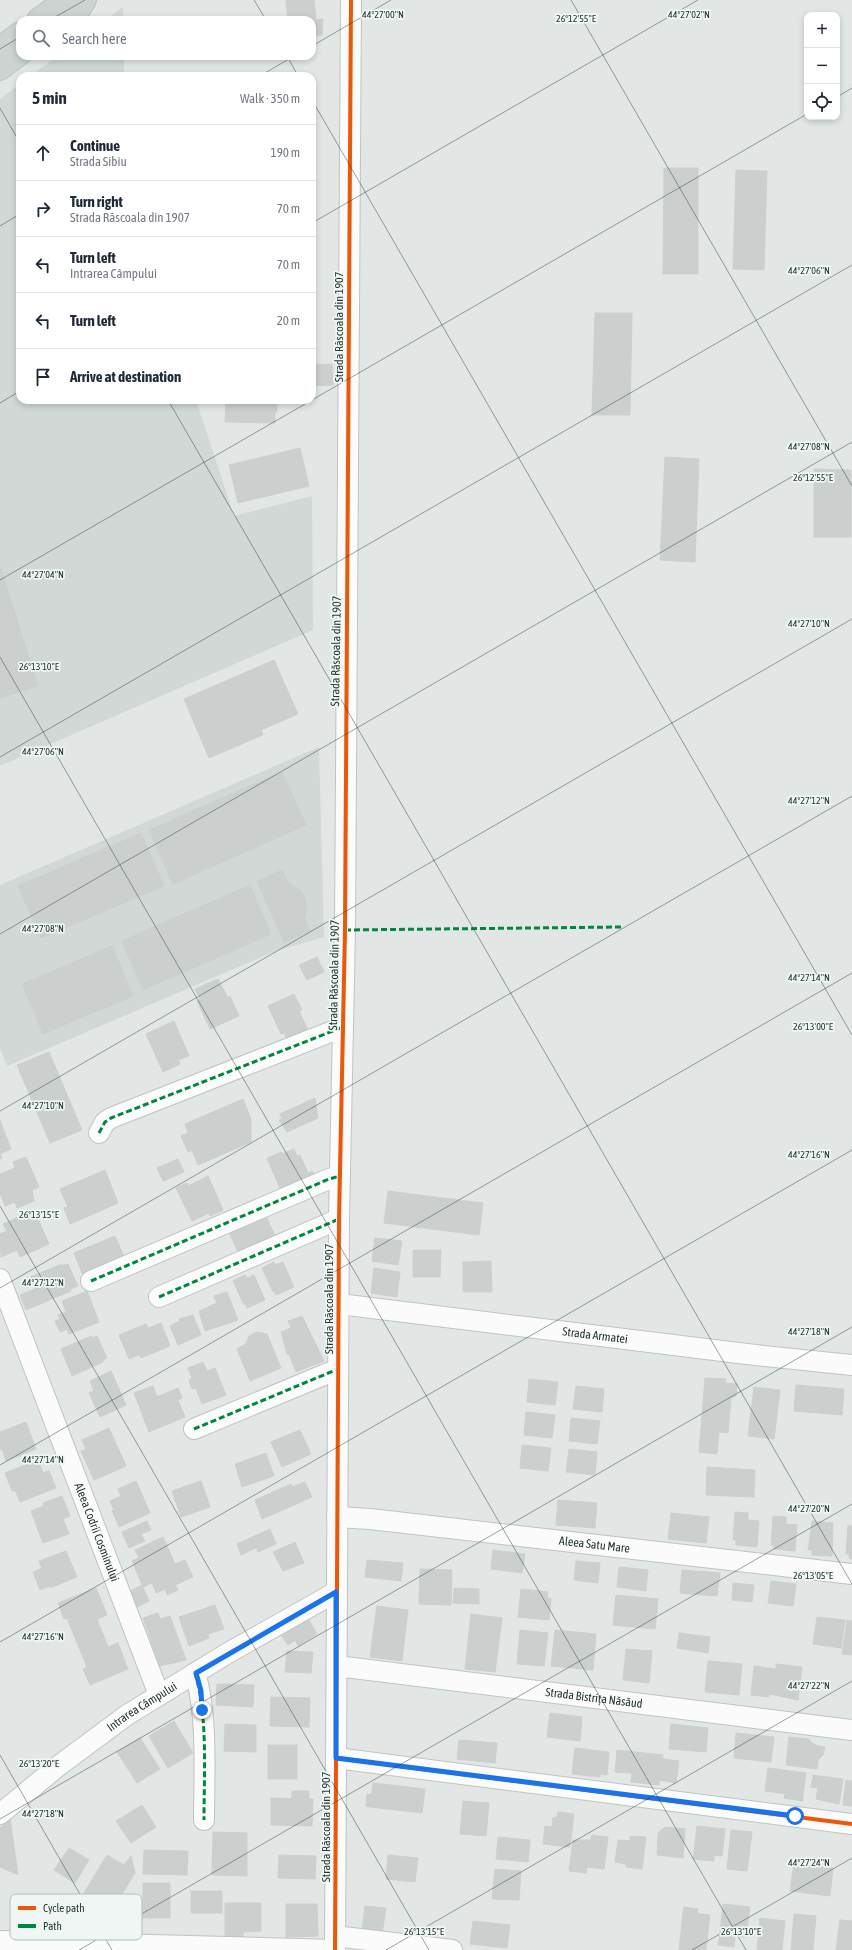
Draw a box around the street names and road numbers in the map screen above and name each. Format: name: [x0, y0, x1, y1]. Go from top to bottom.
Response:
street label: Strada Răscoala din 1907: [332, 271, 346, 382]
street label: Strada Răscoala din 1907: [328, 595, 344, 706]
street label: Strada Răscoala din 1907: [326, 919, 342, 1030]
street label: Strada Răscoala din 1907: [322, 1243, 336, 1354]
street label: Strada Armatei: [562, 1324, 628, 1346]
street label: Aleea Codrii Cosminului: [72, 1481, 122, 1583]
street label: Aleea Satu Mare: [558, 1534, 631, 1556]
street label: Intrarea Câmpului: [104, 1679, 179, 1735]
street label: Strada Bistrița Năsăud: [545, 1685, 643, 1711]
street label: Strada Răscoala din 1907: [319, 1771, 333, 1882]

